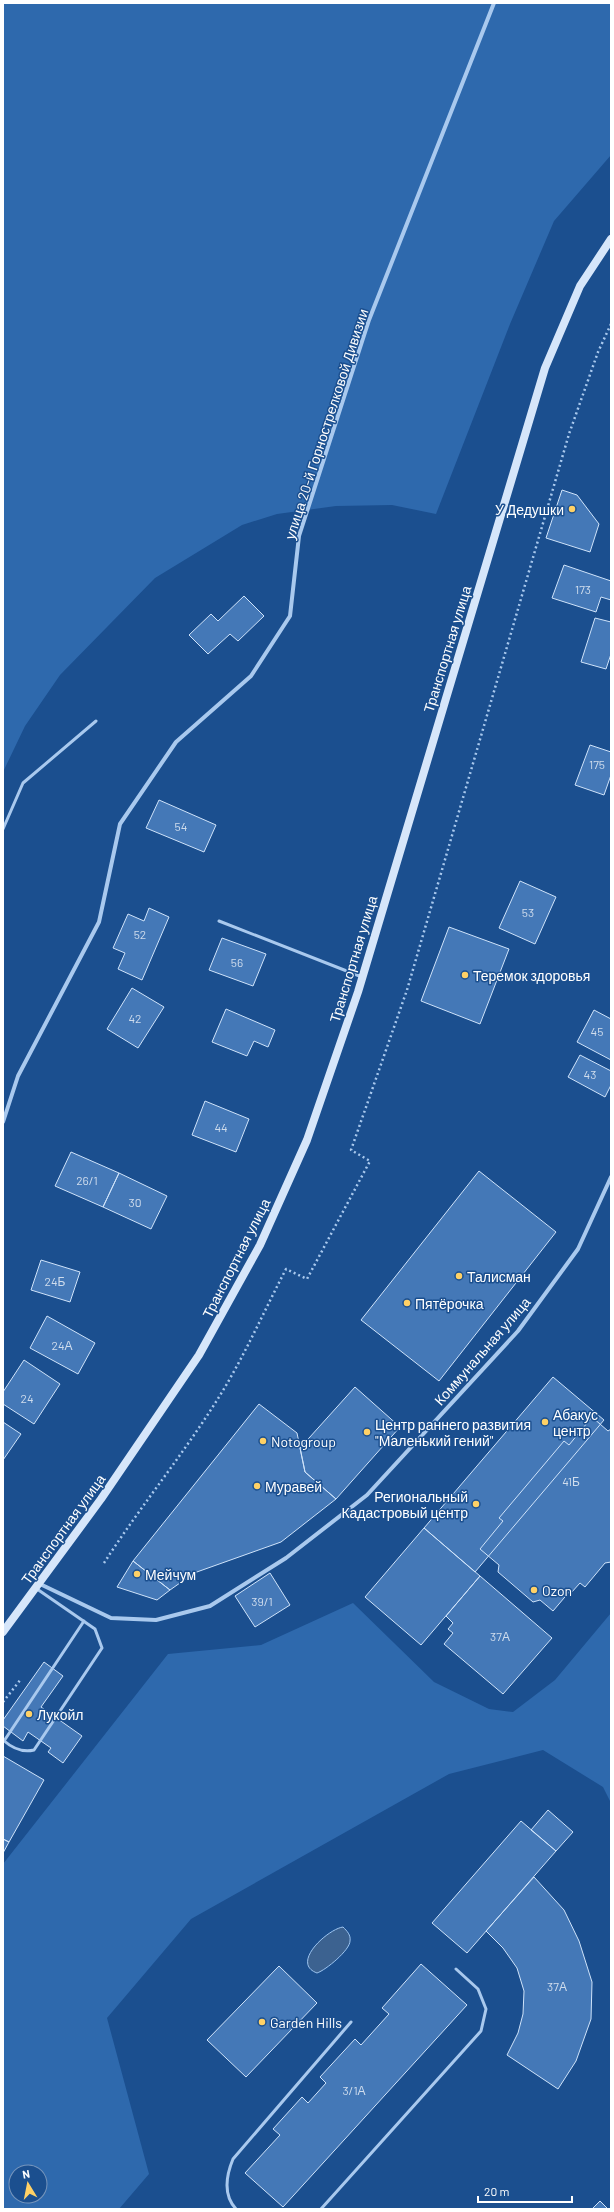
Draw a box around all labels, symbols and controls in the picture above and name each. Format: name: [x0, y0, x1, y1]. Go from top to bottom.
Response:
street label: улица 20-й Горнострелковой Дивизии: [281, 306, 371, 542]
place label: У Дедушки: [495, 501, 564, 518]
marker: У Дедушки: [567, 504, 577, 514]
house number: 173: [575, 582, 591, 596]
street label: Транспортная улица: [420, 583, 474, 714]
house number: 175: [589, 757, 605, 771]
house number: 54: [175, 819, 187, 833]
street label: Транспортная улица: [326, 893, 380, 1024]
house number: 53: [522, 905, 534, 919]
house number: 52: [134, 927, 146, 941]
house number: 56: [231, 955, 243, 969]
place label: Теремок здоровья: [473, 967, 590, 984]
marker: Теремок здоровья: [460, 970, 470, 980]
house number: 42: [128, 1011, 142, 1025]
house number: 45: [591, 1024, 603, 1038]
house number: 43: [584, 1067, 596, 1081]
house number: 44: [214, 1120, 228, 1134]
house number: 26/1: [76, 1173, 98, 1187]
house number: 30: [129, 1195, 141, 1209]
street label: Транспортная улица: [199, 1195, 274, 1321]
place label: Талисман: [467, 1268, 531, 1285]
marker: Талисман: [454, 1271, 464, 1281]
house number: 24Б: [45, 1274, 66, 1288]
street label: Коммунальная улица: [430, 1293, 534, 1409]
place label: Пятёрочка: [415, 1295, 484, 1312]
marker: Пятёрочка: [402, 1298, 412, 1308]
house number: 24А: [51, 1338, 73, 1352]
house number: 24: [20, 1391, 34, 1405]
place label: Абакус центр: [553, 1406, 598, 1439]
place label: Центр раннего развития "Маленький гений": [375, 1416, 531, 1449]
marker: Абакус центр: [540, 1417, 550, 1427]
marker: Центр раннего развития "Маленький гений": [362, 1427, 372, 1437]
place label: Notogroup: [271, 1433, 336, 1450]
marker: Notogroup: [258, 1436, 268, 1446]
street label: Транспортная улица: [17, 1471, 109, 1587]
house number: 41Б: [562, 1474, 580, 1488]
place label: Муравей: [265, 1478, 322, 1495]
marker: Муравей: [252, 1481, 262, 1491]
place label: Региональный Кадастровый центр: [341, 1488, 468, 1521]
marker: Региональный Кадастровый центр: [471, 1499, 481, 1509]
place label: Мейчум: [145, 1566, 196, 1583]
marker: Мейчум: [132, 1569, 142, 1579]
place label: Ozon: [542, 1582, 572, 1599]
marker: Ozon: [529, 1585, 539, 1595]
house number: 39/1: [251, 1594, 273, 1608]
house number: 37А: [490, 1629, 510, 1643]
place label: Лукойл: [37, 1706, 83, 1723]
marker: Лукойл: [24, 1709, 34, 1719]
house number: 37А: [547, 1979, 567, 1993]
place label: Garden Hills: [270, 2014, 342, 2031]
marker: Garden Hills: [257, 2017, 267, 2027]
house number: 3/1А: [342, 2083, 366, 2097]
north arrow: [8, 2164, 48, 2204]
text: N: [21, 2167, 31, 2181]
scale bar: [478, 2178, 572, 2204]
text: 20 m: [484, 2184, 510, 2198]

